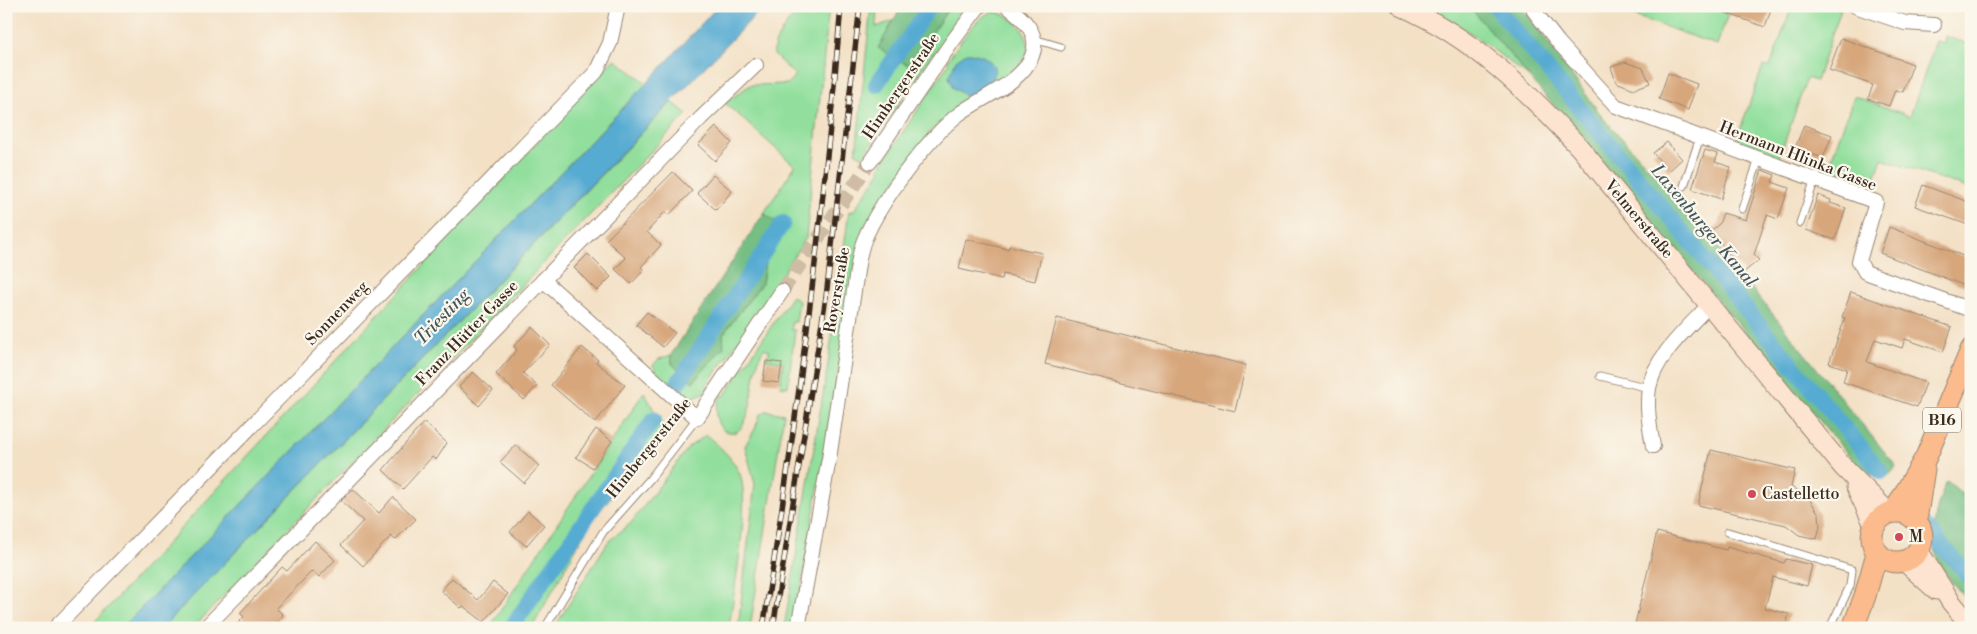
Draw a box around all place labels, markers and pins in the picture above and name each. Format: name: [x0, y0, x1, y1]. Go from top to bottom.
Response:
place label: Castelletto: [1762, 484, 1840, 504]
marker: Castelletto: [1746, 488, 1758, 500]
place label: M: [1909, 527, 1923, 547]
marker: M: [1893, 531, 1905, 543]

